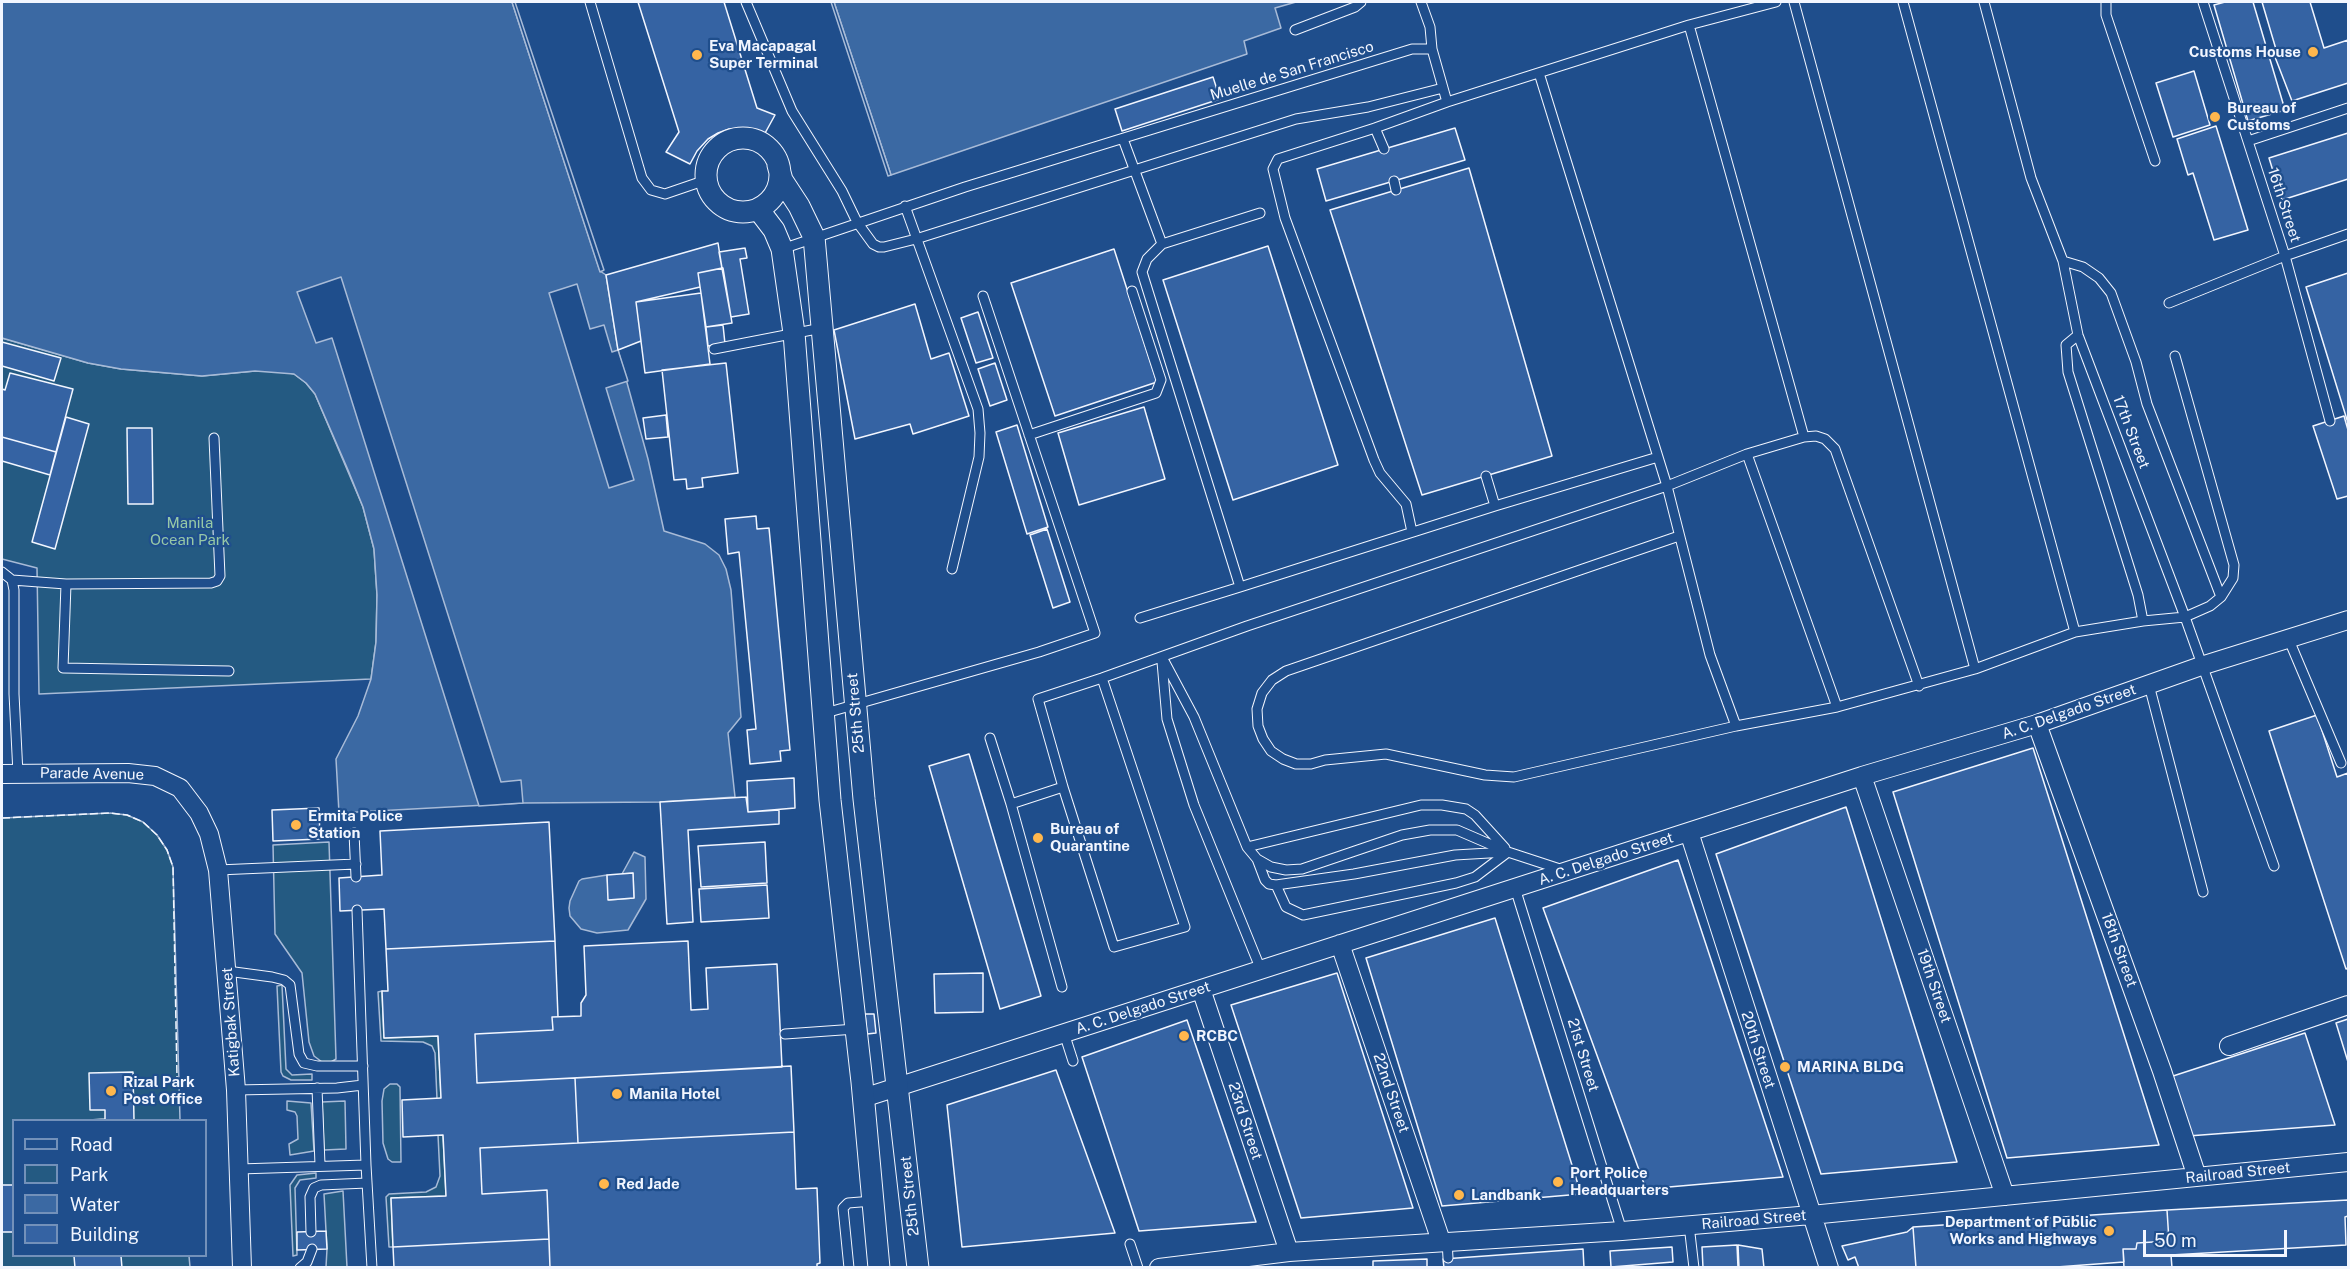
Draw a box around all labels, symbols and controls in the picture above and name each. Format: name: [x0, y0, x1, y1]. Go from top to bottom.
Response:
place label: Eva Macapagal Super Terminal: [709, 37, 818, 72]
street label: Muelle de San Francisco: [1208, 38, 1376, 104]
place label: Customs House: [2189, 43, 2301, 61]
marker: Customs House: [2306, 45, 2320, 59]
marker: Eva Macapagal Super Terminal: [690, 48, 704, 62]
place label: Bureau of Customs: [2227, 99, 2296, 134]
marker: Bureau of Customs: [2208, 110, 2222, 124]
street label: 16th Street: [2263, 165, 2305, 245]
street label: 17th Street: [2109, 393, 2153, 471]
park label: Manila Ocean Park: [150, 514, 230, 549]
street label: 25th Street: [844, 672, 868, 754]
street label: A. C. Delgado Street: [1999, 681, 2139, 743]
street label: Parade Avenue: [40, 764, 144, 784]
place label: Ermita Police Station: [308, 807, 403, 842]
marker: Ermita Police Station: [289, 818, 303, 832]
place label: Bureau of Quarantine: [1050, 820, 1130, 855]
street label: A. C. Delgado Street: [1536, 829, 1676, 889]
marker: Bureau of Quarantine: [1031, 831, 1045, 845]
street label: 18th Street: [2097, 910, 2141, 990]
street label: 19th Street: [1913, 946, 1955, 1026]
street label: Katigbak Street: [218, 967, 244, 1077]
street label: A. C. Delgado Street: [1073, 978, 1213, 1038]
street label: 20th Street: [1737, 1009, 1779, 1091]
street label: 21st Street: [1563, 1016, 1603, 1094]
place label: RCBC: [1196, 1027, 1238, 1045]
marker: RCBC: [1177, 1029, 1191, 1043]
street label: 22nd Street: [1369, 1051, 1413, 1135]
place label: MARINA BLDG: [1797, 1058, 1904, 1076]
marker: MARINA BLDG: [1778, 1060, 1792, 1074]
place label: Rizal Park Post Office: [123, 1073, 203, 1108]
street label: 23rd Street: [1224, 1080, 1266, 1162]
marker: Rizal Park Post Office: [104, 1084, 118, 1098]
place label: Manila Hotel: [629, 1085, 720, 1103]
marker: Manila Hotel: [610, 1087, 624, 1101]
legend: [12, 1119, 207, 1257]
text: Road: [70, 1134, 113, 1155]
street label: 25th Street: [897, 1155, 923, 1237]
street label: Railroad Street: [2185, 1159, 2291, 1187]
text: Park: [70, 1164, 108, 1185]
place label: Port Police Headquarters: [1570, 1164, 1669, 1199]
place label: Red Jade: [616, 1175, 680, 1193]
marker: Port Police Headquarters: [1551, 1175, 1565, 1189]
marker: Red Jade: [597, 1177, 611, 1191]
place label: Landbank: [1471, 1186, 1541, 1204]
marker: Landbank: [1452, 1188, 1466, 1202]
text: Water: [70, 1194, 120, 1215]
street label: Railroad Street: [1701, 1206, 1807, 1234]
place label: Department of Public Works and Highways: [1945, 1213, 2097, 1248]
scale bar: [2146, 1218, 2290, 1256]
text: Building: [70, 1224, 139, 1245]
marker: Department of Public Works and Highways: [2102, 1224, 2116, 1238]
text: 50 m: [2154, 1230, 2197, 1251]

